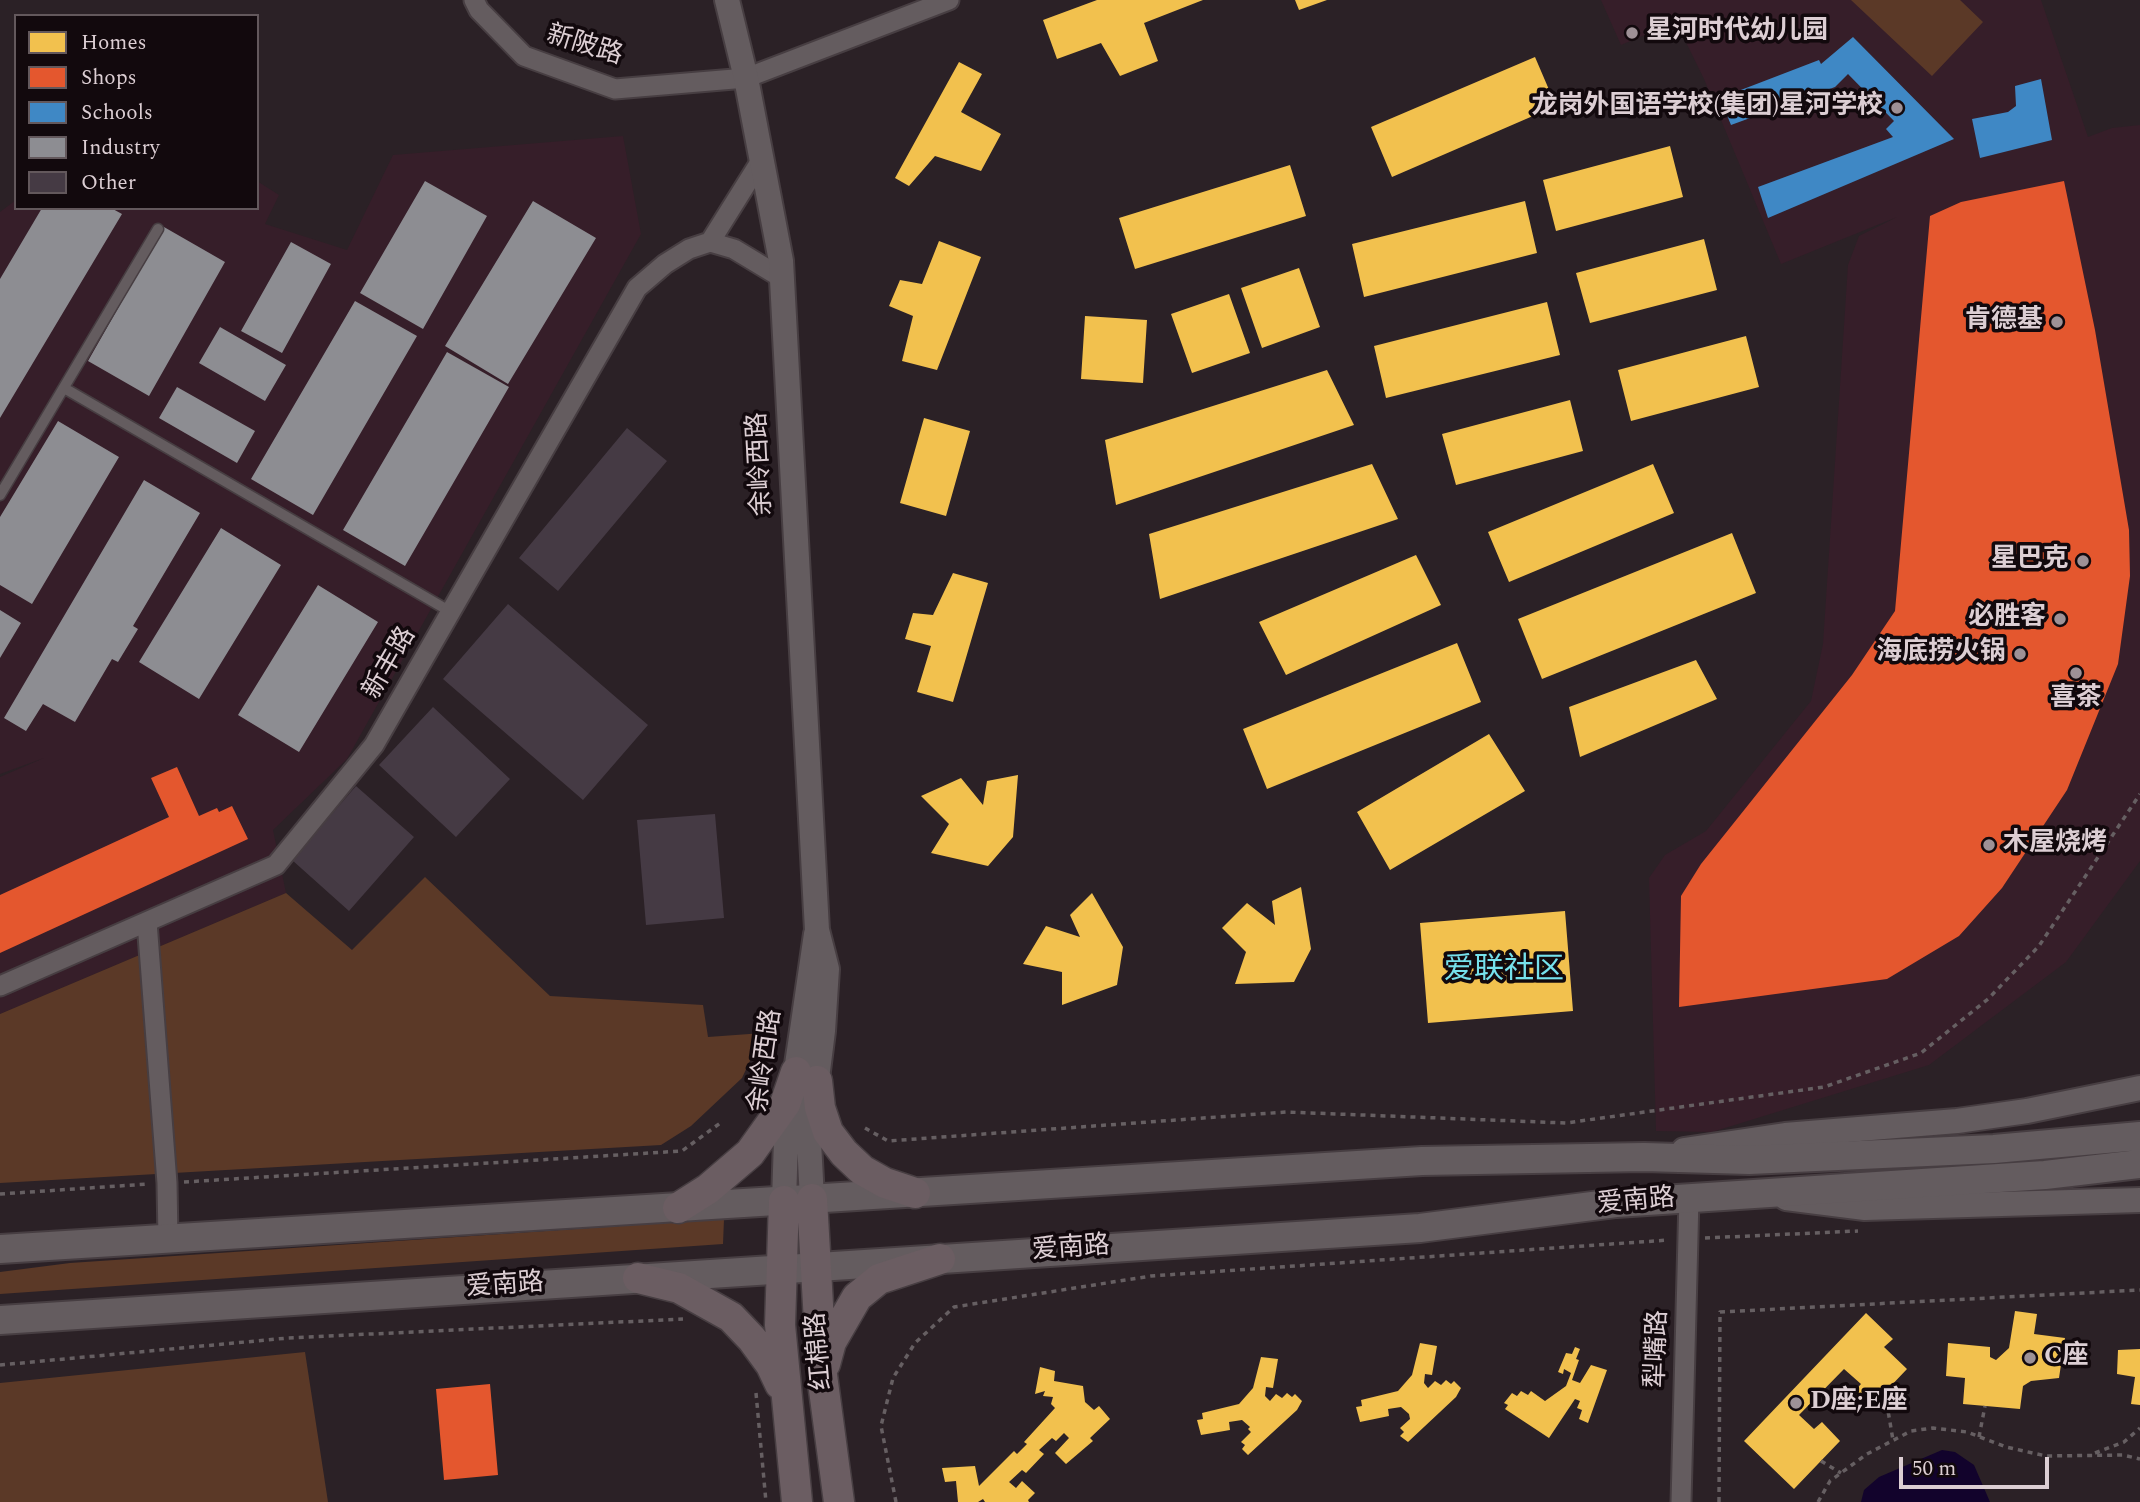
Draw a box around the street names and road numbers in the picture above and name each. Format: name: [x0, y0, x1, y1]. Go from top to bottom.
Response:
street label: 新陂路: [542, 21, 626, 73]
street label: 余岭西路: [744, 411, 780, 517]
street label: 新丰路: [358, 622, 424, 706]
street label: 余岭西路: [744, 1007, 790, 1115]
street label: 爱南路: [1596, 1184, 1676, 1222]
street label: 爱南路: [1031, 1232, 1111, 1268]
street label: 爱南路: [465, 1269, 545, 1305]
street label: 犁嘴路: [1642, 1309, 1676, 1389]
street label: 红棉路: [802, 1311, 840, 1391]

